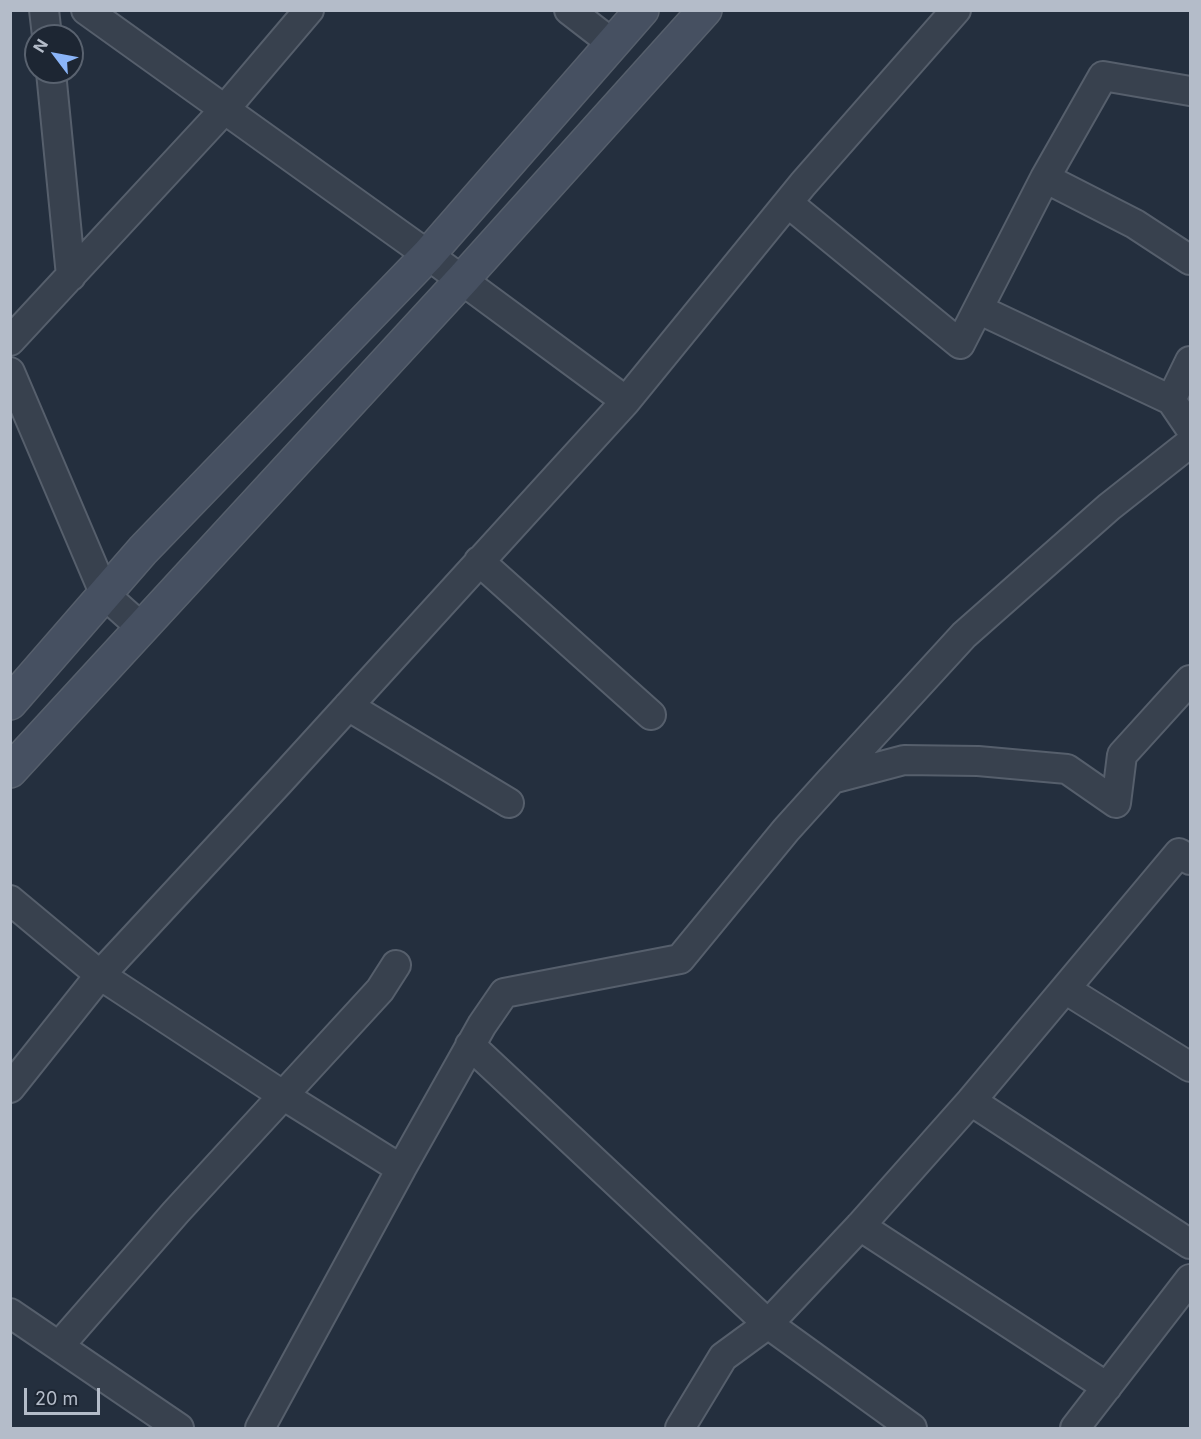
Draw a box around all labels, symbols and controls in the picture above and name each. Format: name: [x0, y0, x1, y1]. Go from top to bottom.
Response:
north arrow: [24, 24, 84, 84]
text: N: [29, 35, 52, 56]
scale bar: [27, 1376, 104, 1414]
text: 20 m: [35, 1388, 78, 1409]

